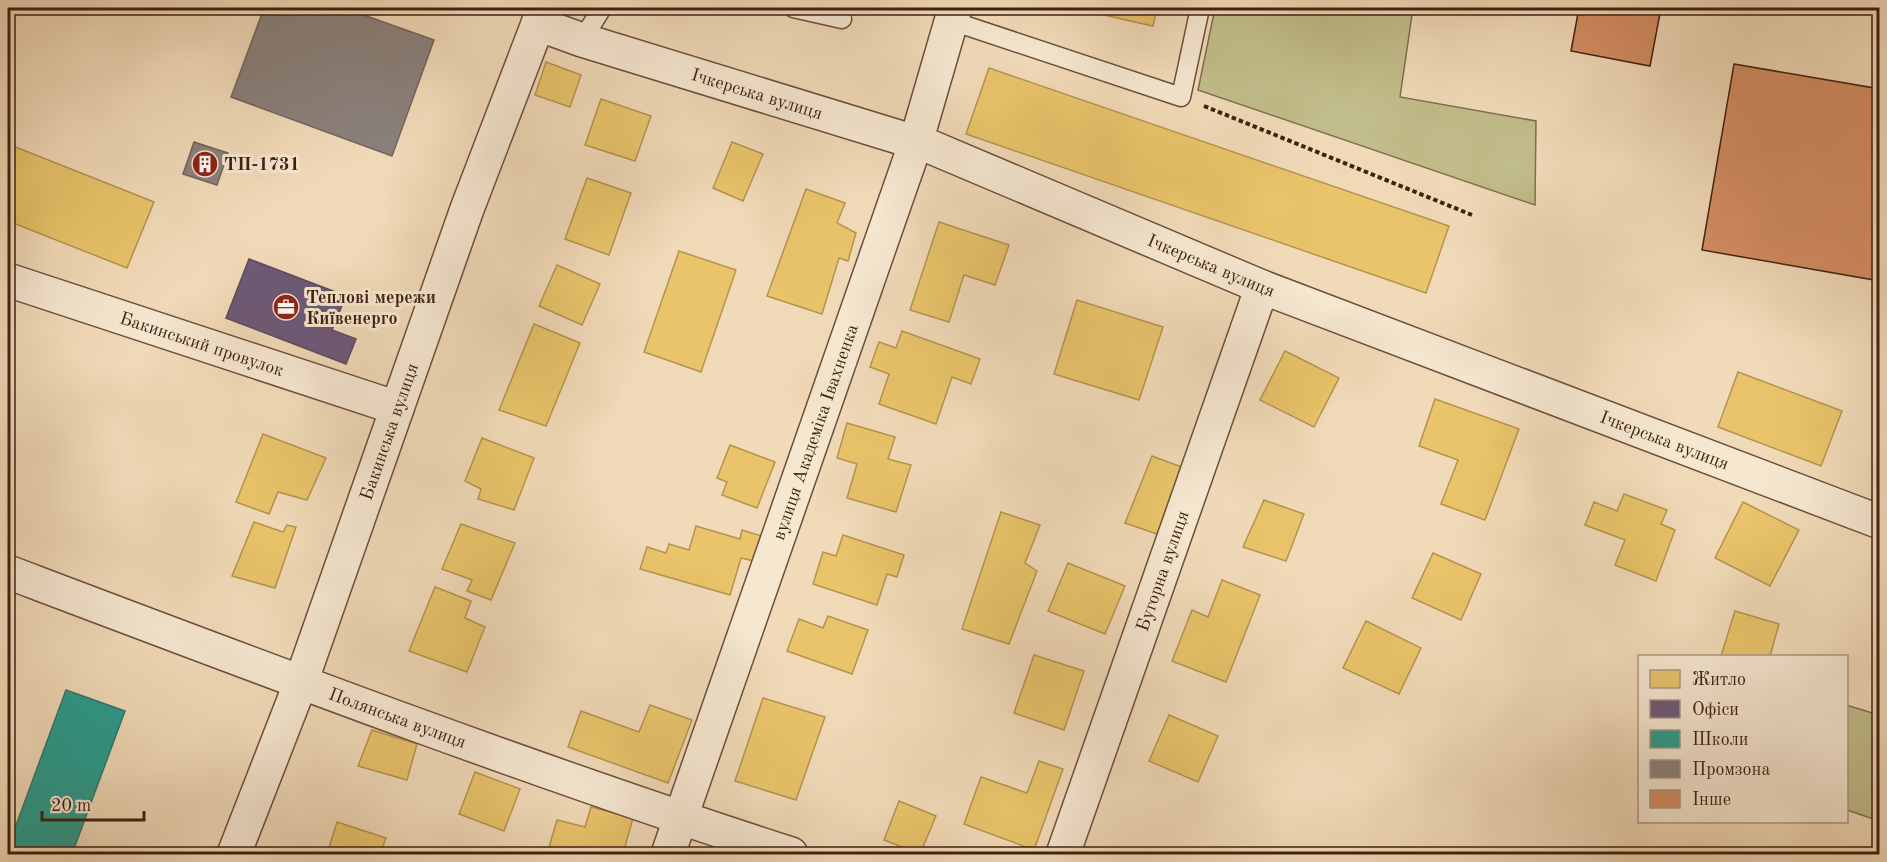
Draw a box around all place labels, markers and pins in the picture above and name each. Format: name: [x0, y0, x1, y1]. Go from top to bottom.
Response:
building icon: ТП-1731: [190, 149, 220, 179]
place label: ТП-1731: [224, 156, 300, 174]
place label: Теплові мережи Київенерго: [306, 289, 436, 328]
office icon: Теплові мережи Київенерго: [271, 292, 301, 322]

